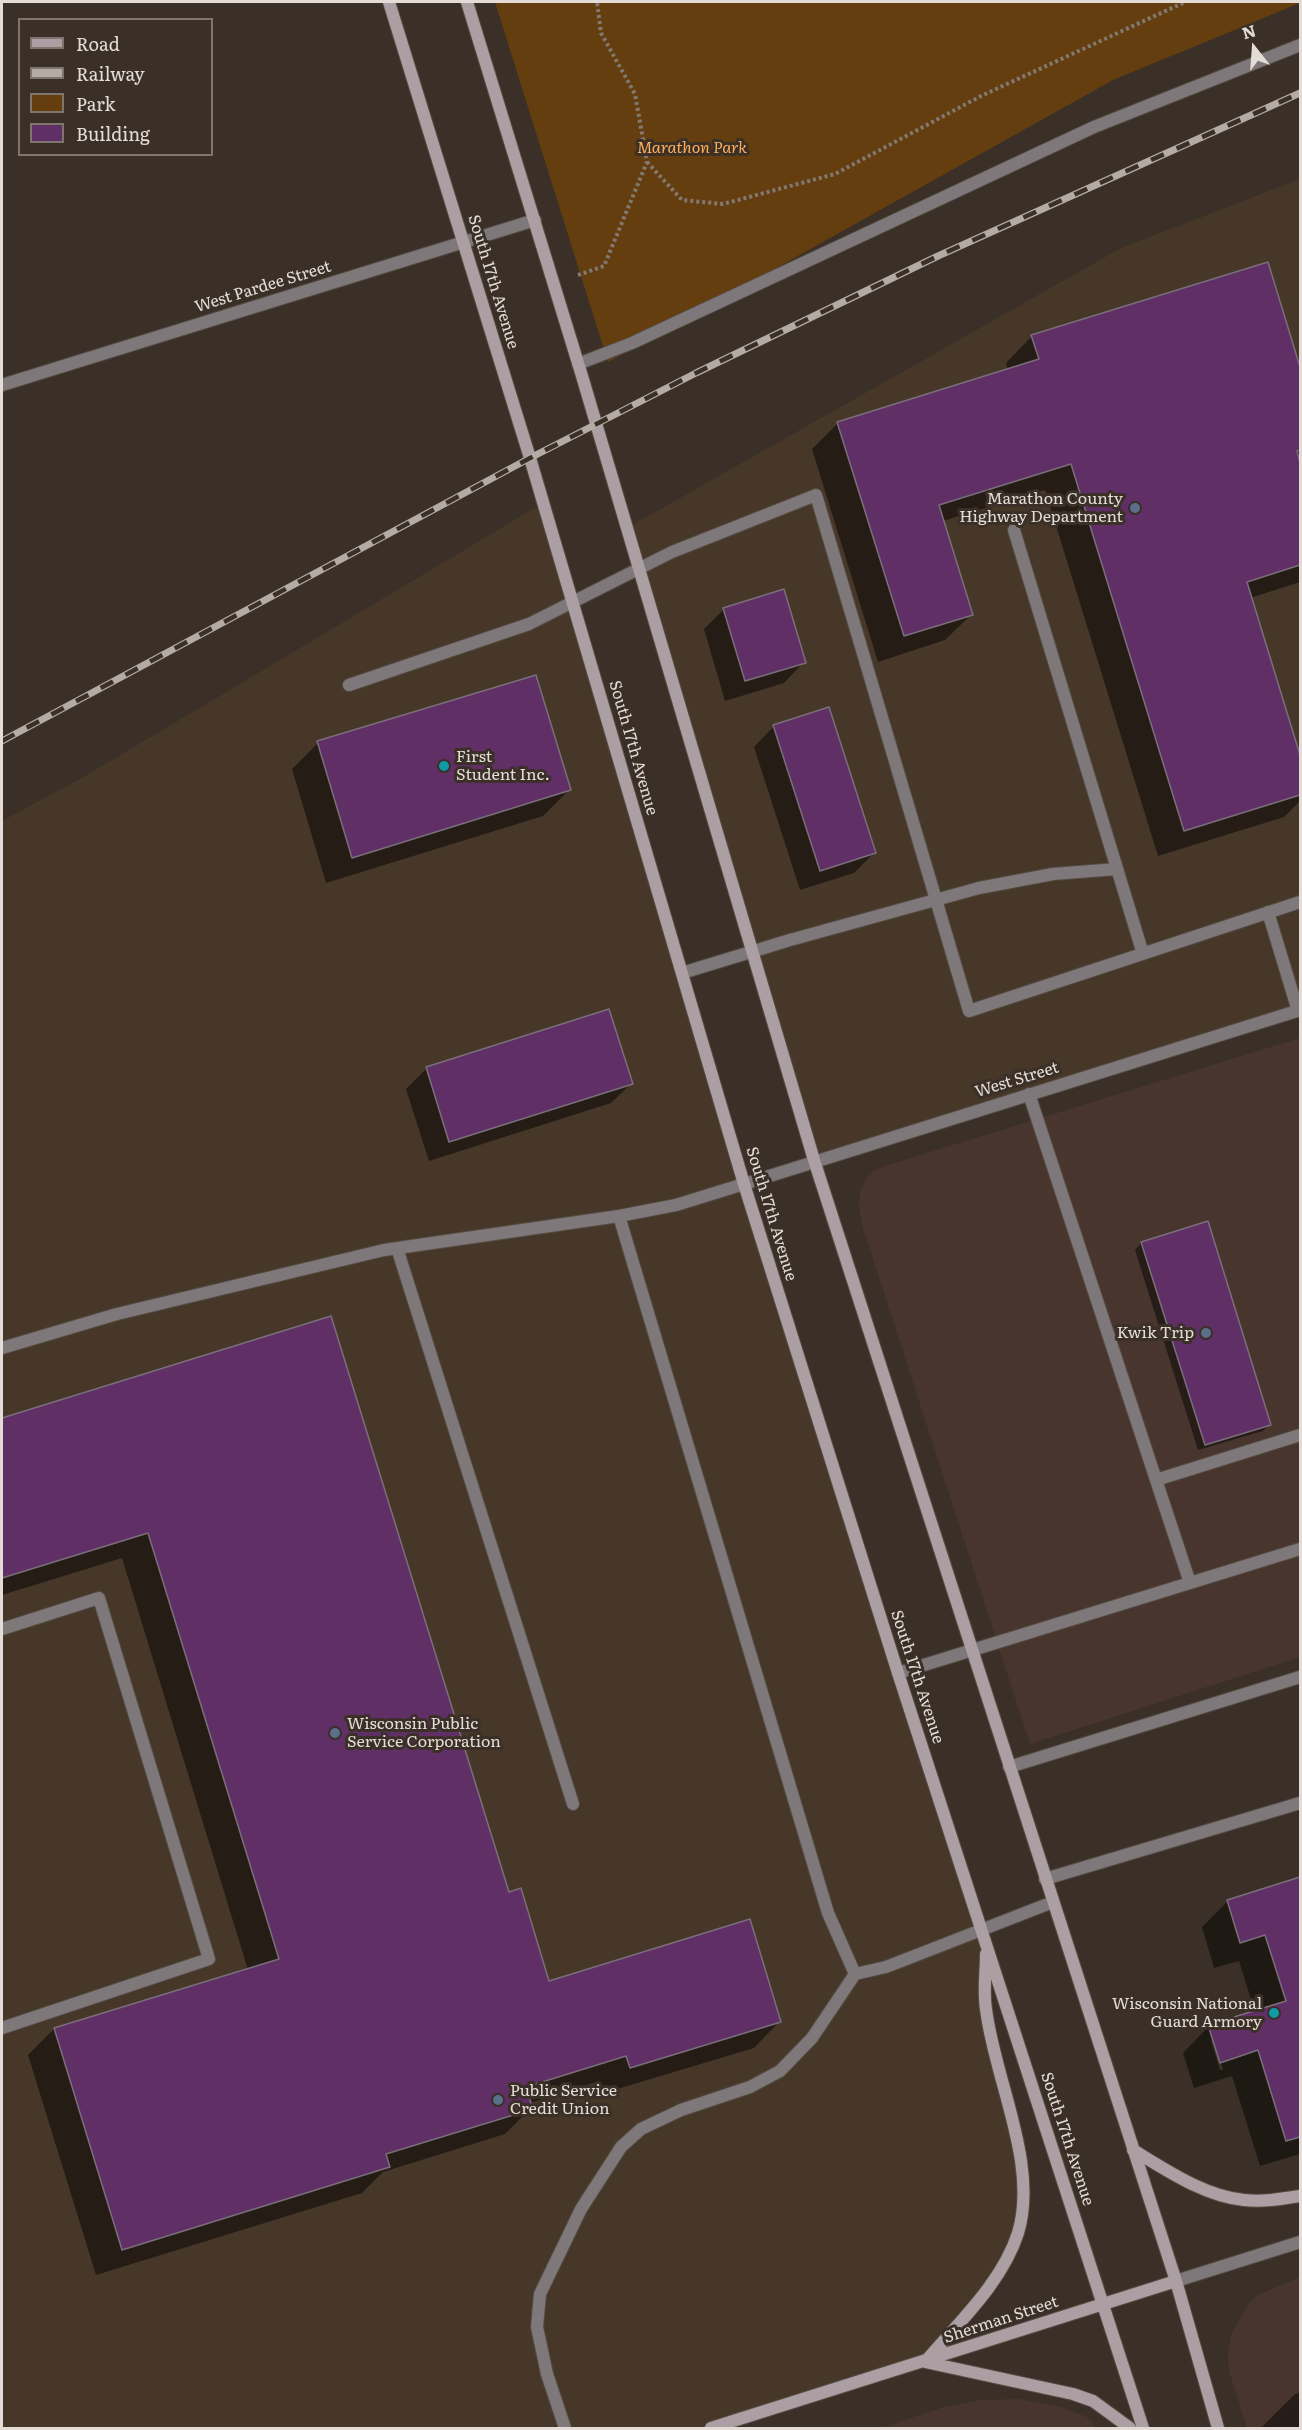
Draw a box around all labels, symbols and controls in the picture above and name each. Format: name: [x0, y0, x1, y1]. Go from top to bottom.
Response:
text: N: [1239, 17, 1259, 44]
legend: [18, 18, 213, 156]
north arrow: [1224, 18, 1284, 78]
text: Road: [76, 30, 120, 57]
text: Railway: [76, 60, 145, 87]
text: Park: [76, 90, 115, 117]
text: Building: [76, 120, 150, 147]
park label: Marathon Park: [637, 138, 747, 158]
street label: South 17th Avenue: [463, 213, 523, 351]
street label: West Pardee Street: [193, 257, 333, 317]
place label: Marathon County Highway Department: [959, 489, 1123, 527]
marker: Marathon County Highway Department: [1128, 501, 1142, 515]
street label: South 17th Avenue: [605, 678, 661, 818]
place label: First Student Inc.: [456, 747, 550, 785]
marker: First Student Inc.: [437, 759, 451, 773]
street label: West Street: [973, 1058, 1061, 1102]
street label: South 17th Avenue: [741, 1145, 801, 1283]
place label: Kwik Trip: [1117, 1323, 1194, 1343]
marker: Kwik Trip: [1199, 1326, 1213, 1340]
street label: South 17th Avenue: [886, 1608, 948, 1746]
place label: Wisconsin Public Service Corporation: [347, 1714, 501, 1752]
marker: Wisconsin Public Service Corporation: [328, 1726, 342, 1740]
place label: Wisconsin National Guard Armory: [1112, 1994, 1262, 2032]
marker: Wisconsin National Guard Armory: [1267, 2006, 1281, 2020]
street label: South 17th Avenue: [1036, 2070, 1098, 2208]
place label: Public Service Credit Union: [510, 2081, 617, 2119]
marker: Public Service Credit Union: [491, 2093, 505, 2107]
street label: Sherman Street: [941, 2292, 1061, 2348]

